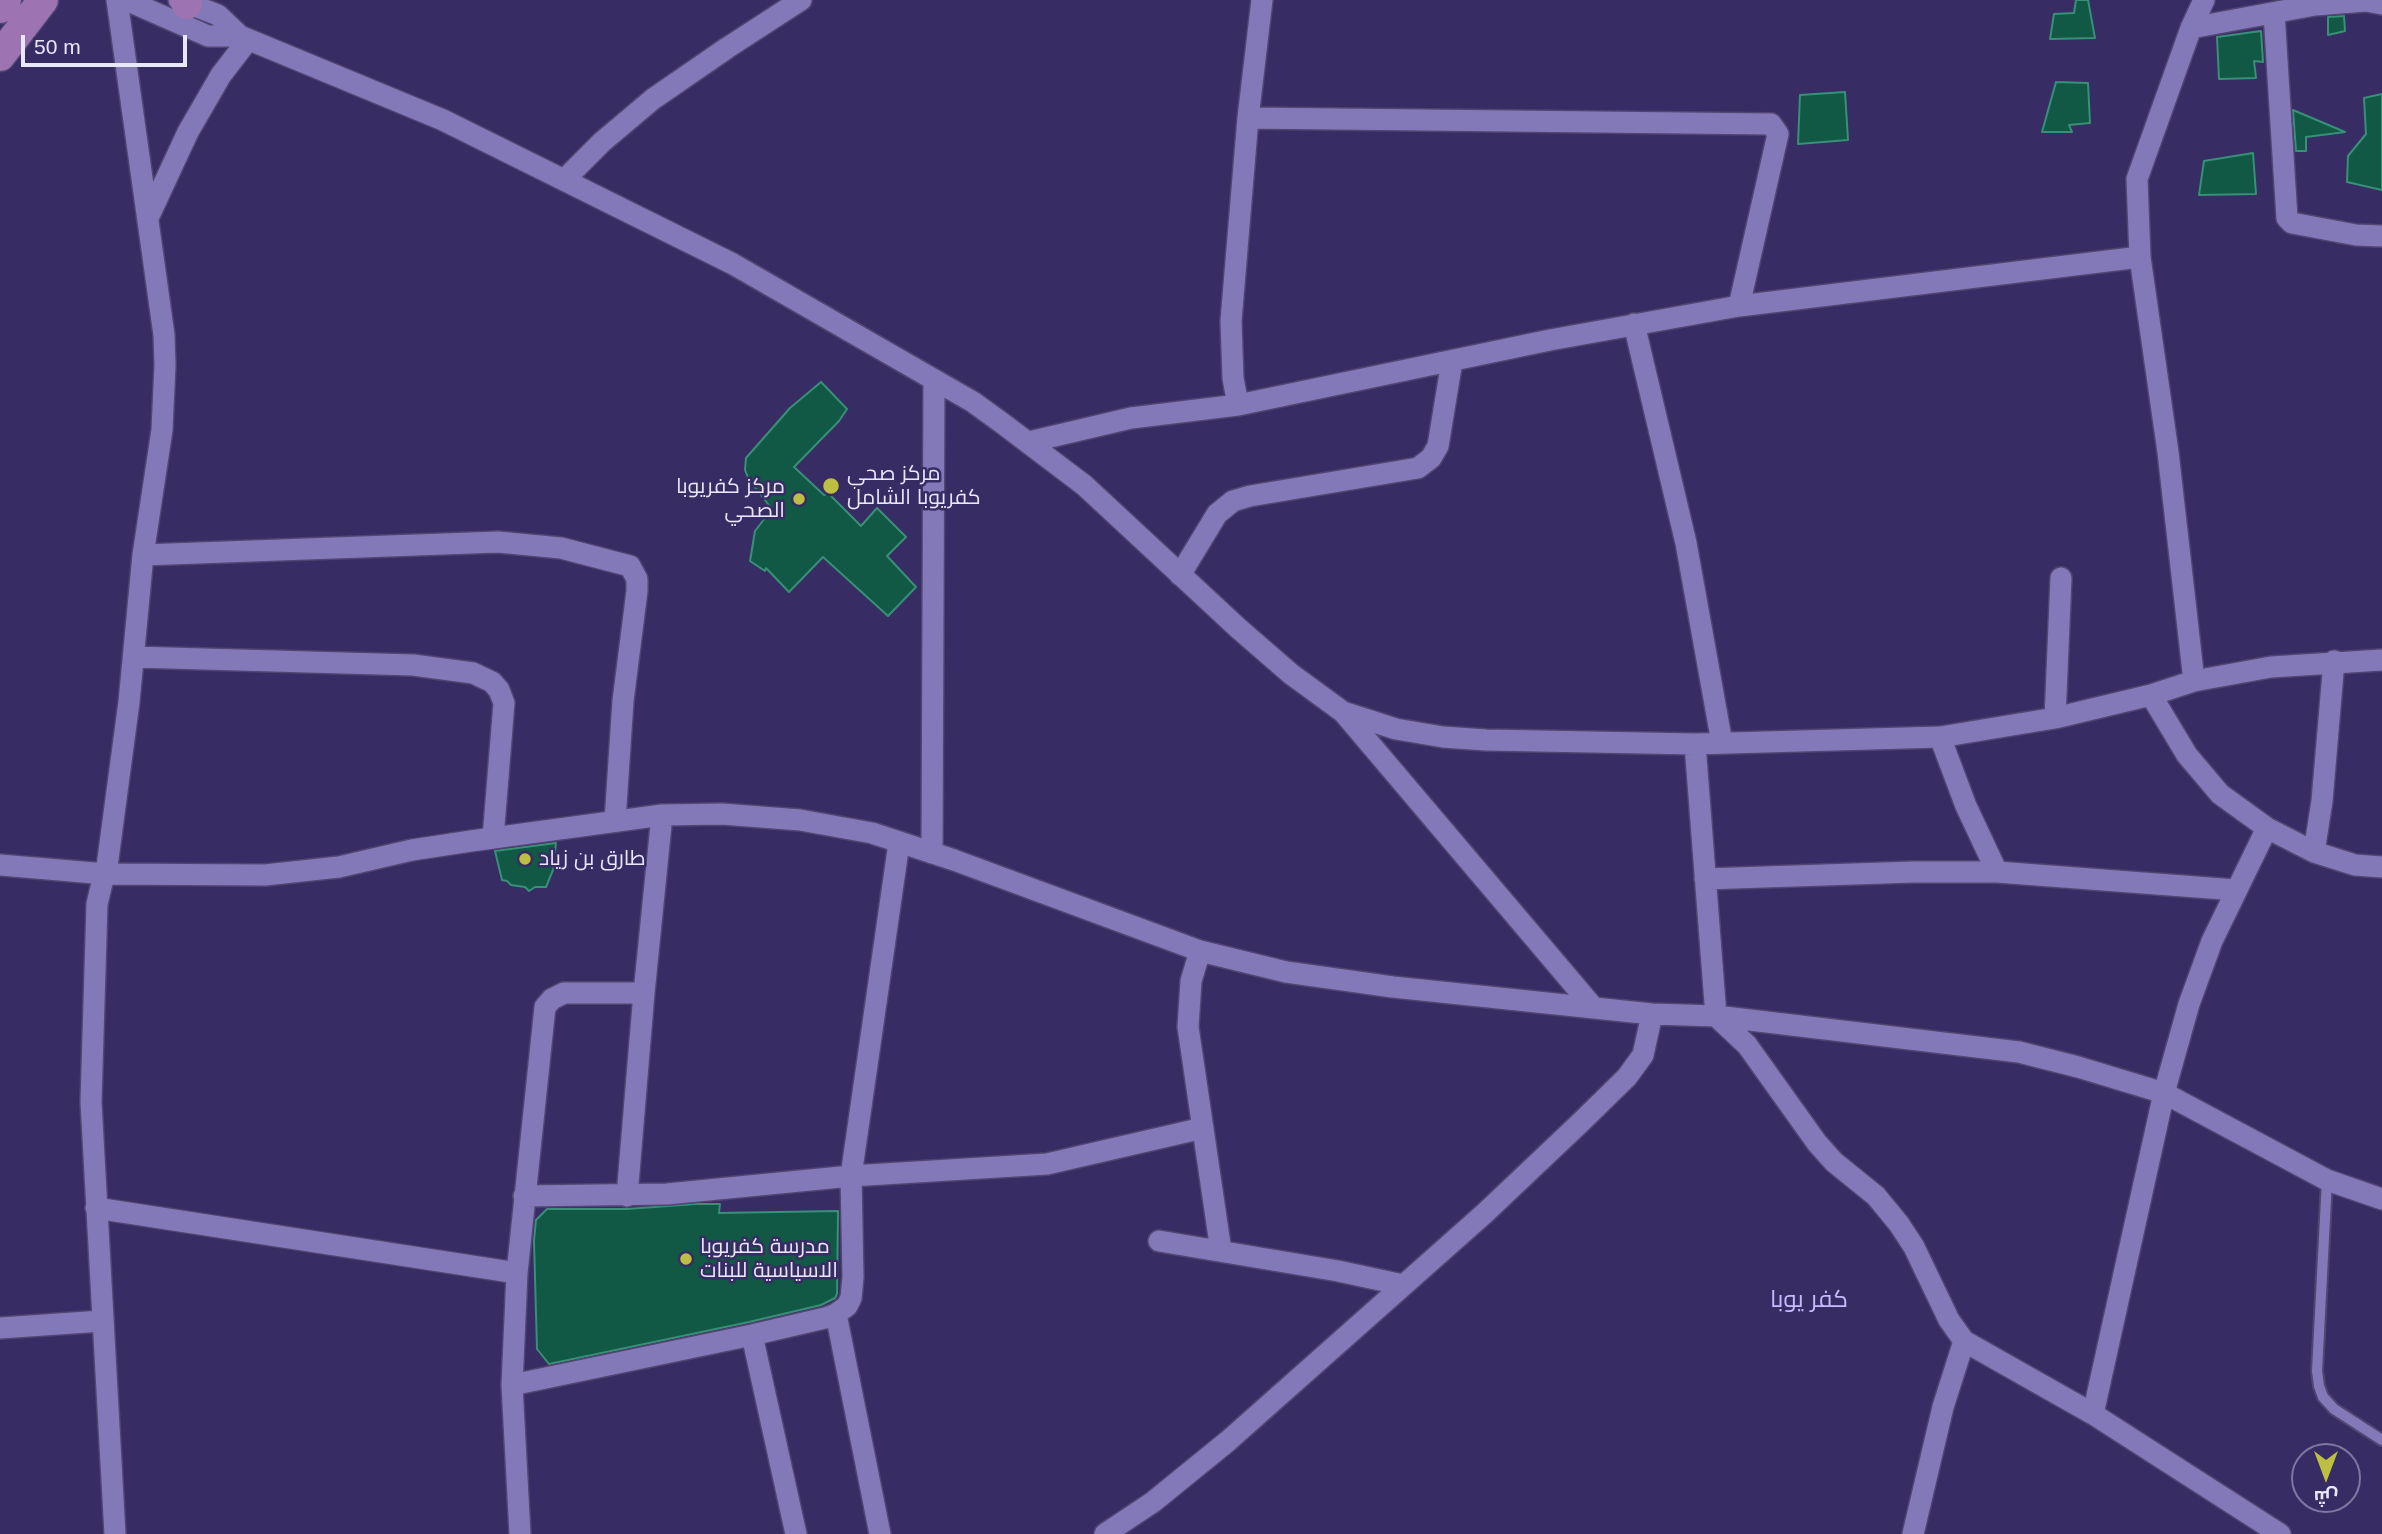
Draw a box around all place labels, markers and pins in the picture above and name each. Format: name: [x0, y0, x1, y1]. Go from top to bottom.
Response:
place label: مركز صحي كفريوبا الشامل: [847, 461, 981, 511]
place label: مركز كفريوبا الصحي: [676, 474, 785, 524]
marker: مركز صحي كفريوبا الشامل: [821, 476, 841, 496]
marker: مركز كفريوبا الصحي: [791, 491, 807, 507]
place label: طارق بن زياد: [539, 846, 646, 872]
marker: طارق بن زياد: [517, 851, 533, 867]
place label: مدرسة كفريوبا الاسياسية للبنات: [700, 1234, 838, 1284]
marker: مدرسة كفريوبا الاسياسية للبنات: [678, 1251, 694, 1267]

